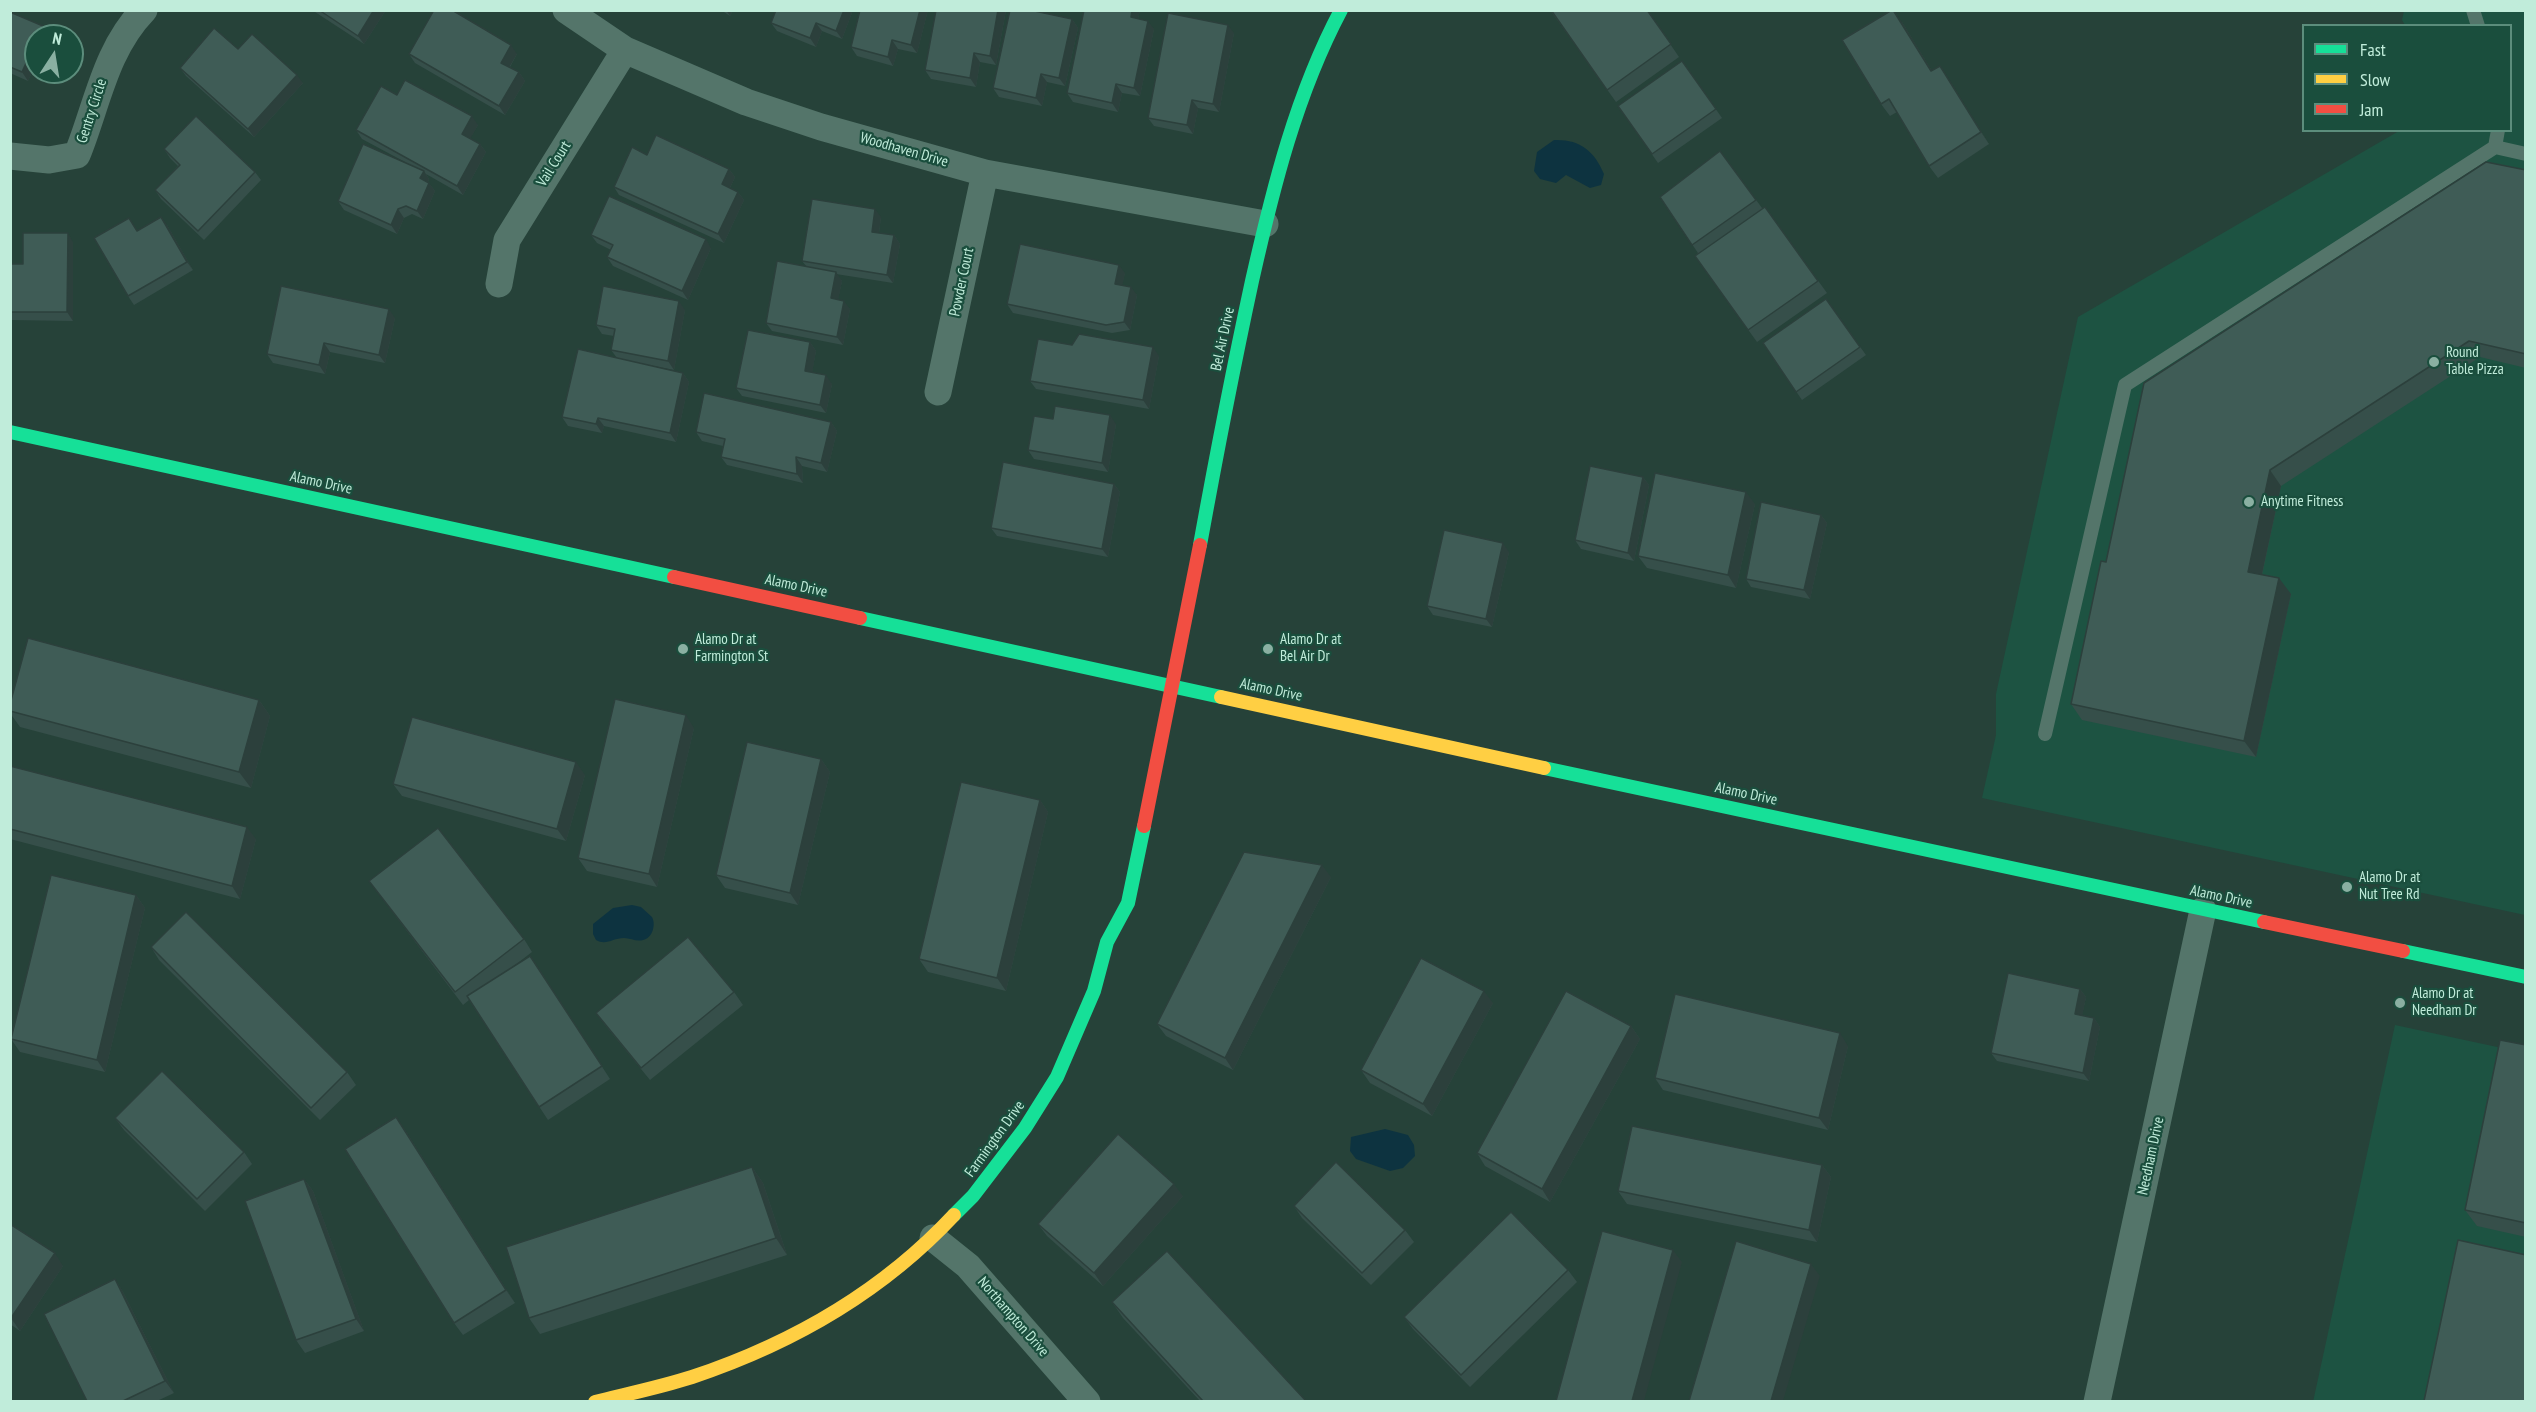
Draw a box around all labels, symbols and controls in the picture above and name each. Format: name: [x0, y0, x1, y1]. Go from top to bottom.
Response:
north arrow: [24, 24, 84, 84]
legend: [2302, 24, 2512, 132]
text: N: [51, 28, 64, 49]
text: Fast: [2360, 38, 2386, 61]
text: Slow: [2360, 68, 2390, 91]
street label: Gentry Circle: [73, 77, 111, 145]
text: Jam: [2360, 98, 2383, 121]
street label: Woodhaven Drive: [858, 129, 950, 171]
street label: Vail Court: [533, 138, 575, 190]
street label: Powder Court: [946, 246, 978, 318]
street label: Bel Air Drive: [1207, 305, 1239, 373]
place label: Round Table Pizza: [2446, 344, 2504, 379]
marker: Round Table Pizza: [2427, 355, 2441, 369]
street label: Alamo Drive: [288, 468, 354, 498]
place label: Anytime Fitness: [2261, 493, 2343, 511]
marker: Anytime Fitness: [2242, 495, 2256, 509]
street label: Alamo Drive: [763, 571, 829, 601]
place label: Alamo Dr at Farmington St: [695, 631, 768, 666]
place label: Alamo Dr at Bel Air Dr: [1280, 631, 1341, 666]
marker: Alamo Dr at Farmington St: [676, 642, 690, 656]
marker: Alamo Dr at Bel Air Dr: [1261, 642, 1275, 656]
street label: Alamo Drive: [1238, 675, 1304, 705]
street label: Alamo Drive: [1713, 779, 1779, 809]
place label: Alamo Dr at Nut Tree Rd: [2359, 869, 2420, 904]
marker: Alamo Dr at Nut Tree Rd: [2340, 880, 2354, 894]
street label: Alamo Drive: [2188, 882, 2254, 912]
place label: Alamo Dr at Needham Dr: [2412, 985, 2476, 1020]
marker: Alamo Dr at Needham Dr: [2393, 996, 2407, 1010]
street label: Farmington Drive: [961, 1097, 1029, 1181]
street label: Needham Drive: [2134, 1115, 2168, 1197]
street label: Northampton Drive: [974, 1274, 1052, 1360]

